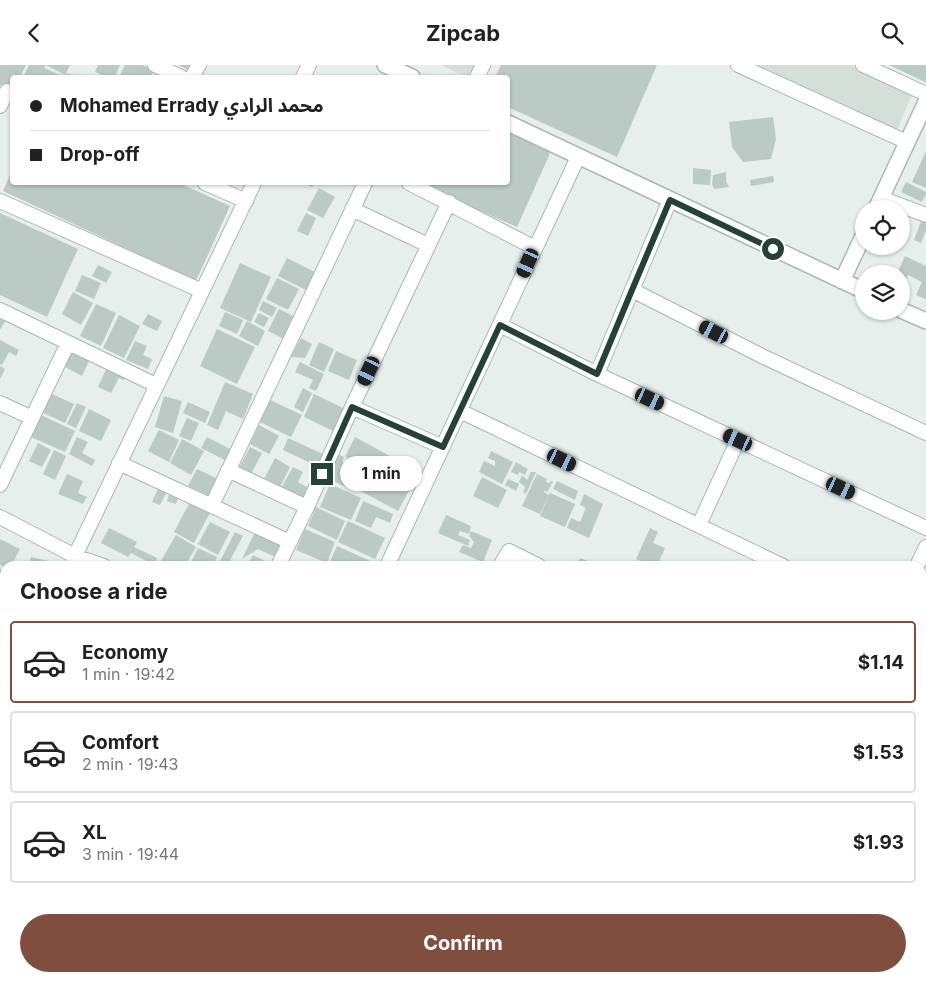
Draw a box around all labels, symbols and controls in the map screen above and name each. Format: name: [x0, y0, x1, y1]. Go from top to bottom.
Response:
icon: back: [20, 19, 48, 47]
icon: search: [878, 19, 906, 47]
text: Zipcab: [426, 20, 500, 46]
text: Mohamed Errady محمد الرادي: [60, 94, 324, 117]
text: Drop-off: [60, 143, 140, 166]
map controls: [855, 200, 910, 320]
button: locate: [855, 200, 910, 255]
route start: [762, 238, 784, 260]
car: [515, 246, 540, 280]
button: layers: [855, 265, 910, 320]
car: [697, 319, 730, 345]
car: [355, 354, 382, 388]
car: [633, 386, 666, 412]
car: [721, 427, 754, 453]
car: [545, 447, 578, 473]
callout: 1 min: [340, 457, 422, 491]
route end: [311, 463, 333, 485]
text: 1 min: [361, 463, 401, 483]
car: [824, 475, 857, 501]
text: Choose a ride: [20, 578, 168, 604]
icon: car: [22, 640, 67, 685]
text: Economy: [82, 641, 168, 664]
text: $1.14: [858, 651, 904, 674]
text: 1 min · 19:42: [82, 664, 175, 684]
icon: car: [22, 730, 67, 775]
text: Comfort: [82, 731, 159, 754]
text: $1.53: [853, 741, 904, 764]
text: 2 min · 19:43: [82, 754, 178, 774]
icon: car: [22, 820, 67, 865]
text: XL: [82, 821, 107, 844]
text: $1.93: [853, 831, 904, 854]
text: 3 min · 19:44: [82, 844, 179, 864]
button: Confirm: [20, 914, 906, 972]

